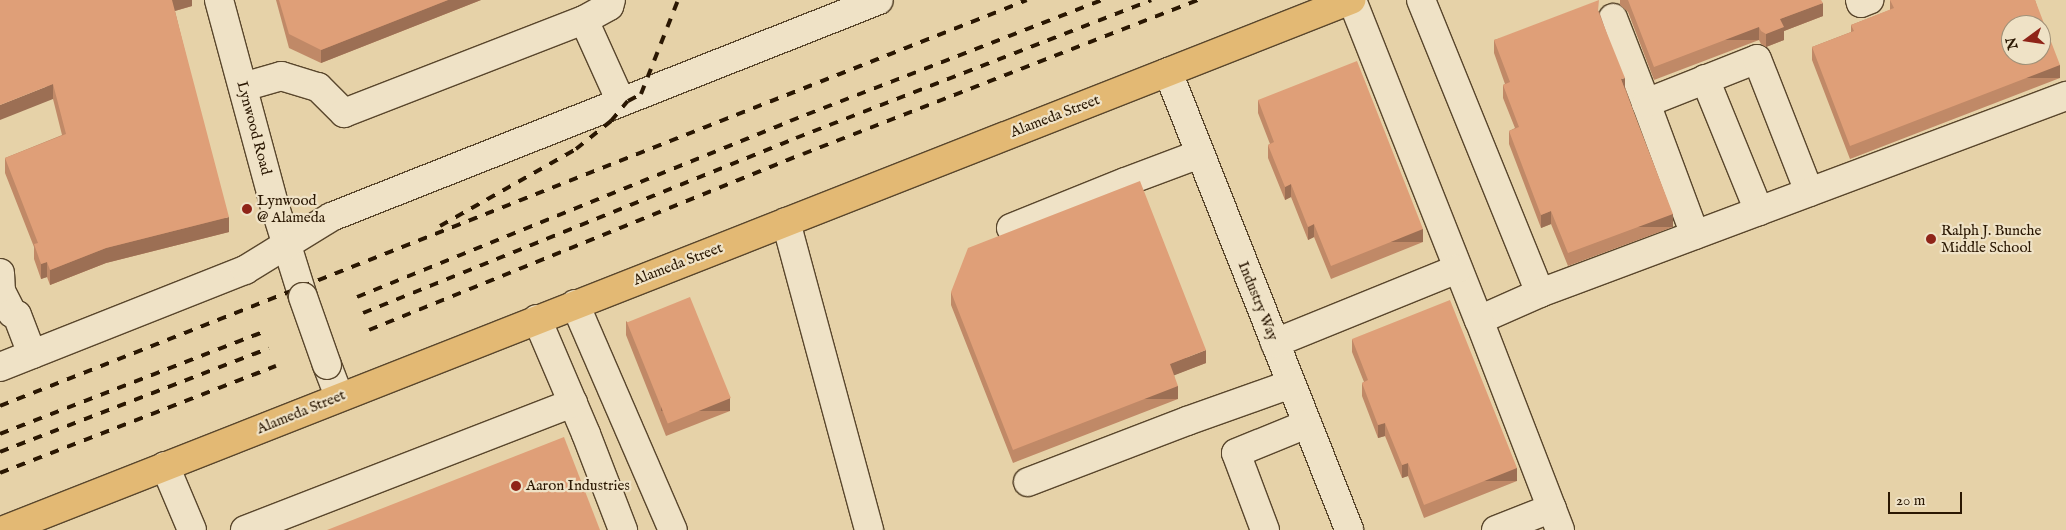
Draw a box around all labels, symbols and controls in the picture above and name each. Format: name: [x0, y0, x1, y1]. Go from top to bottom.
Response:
north arrow: [2001, 15, 2051, 65]
text: N: [2002, 35, 2023, 51]
street label: Lynwood Road: [233, 79, 275, 177]
street label: Alameda Street: [1008, 91, 1102, 141]
place label: Lynwood @ Alameda: [257, 191, 325, 226]
marker: Lynwood @ Alameda: [241, 203, 253, 215]
place label: Ralph J. Bunche Middle School: [1941, 221, 2041, 256]
marker: Ralph J. Bunche Middle School: [1925, 233, 1937, 245]
street label: Alameda Street: [631, 239, 725, 289]
street label: Industry Way: [1234, 259, 1282, 343]
street label: Alameda Street: [254, 386, 348, 438]
place label: Aaron Industries: [526, 477, 630, 495]
marker: Aaron Industries: [510, 480, 522, 492]
scale bar: [1891, 482, 1965, 514]
text: 20 m: [1896, 491, 1925, 510]

